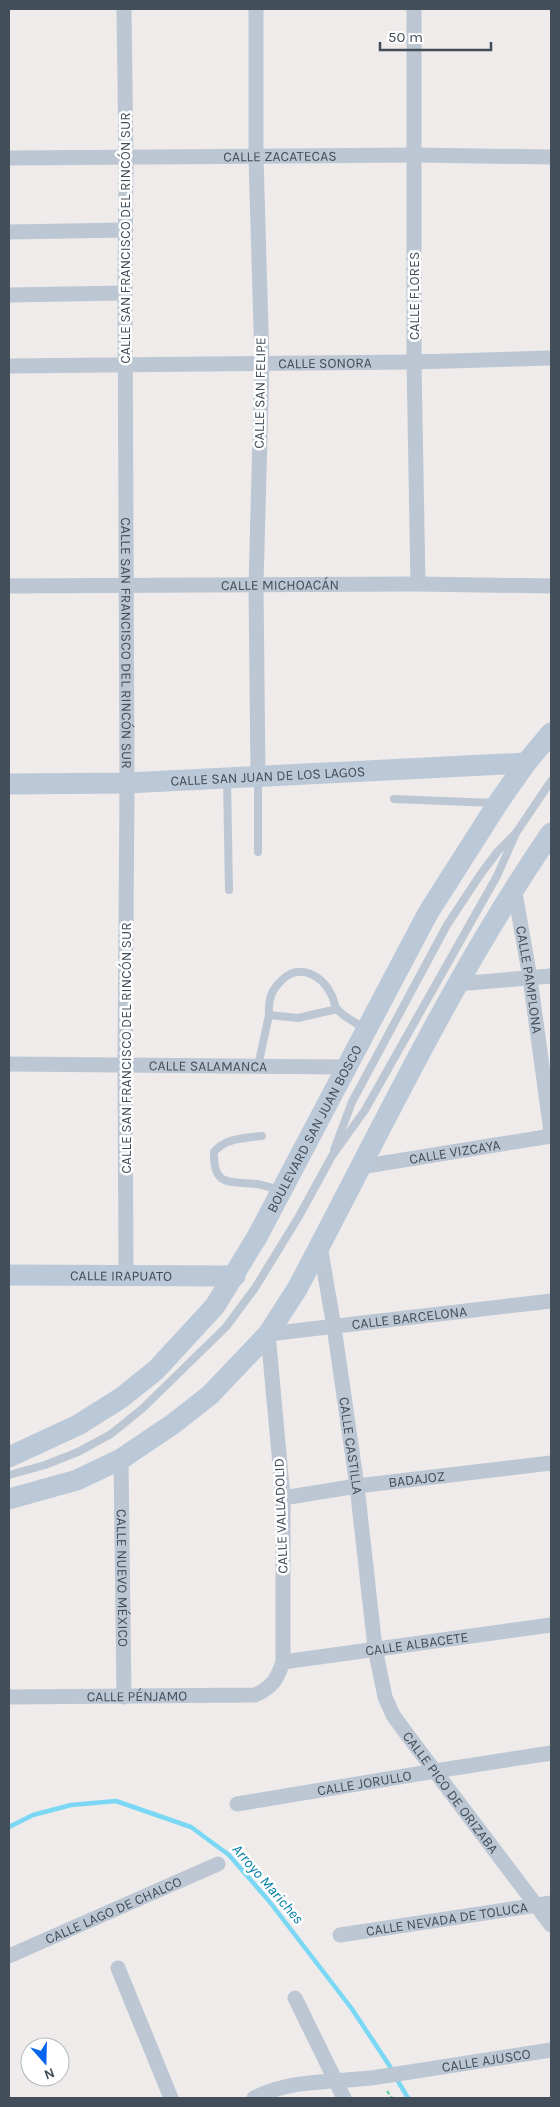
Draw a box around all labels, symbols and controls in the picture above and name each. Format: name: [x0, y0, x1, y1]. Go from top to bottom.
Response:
scale bar: [380, 20, 491, 52]
text: 50 m: [388, 28, 423, 46]
street label: CALLE SAN FRANCISCO DEL RINCÓN SUR: [117, 112, 134, 364]
street label: CALLE ZACATECAS: [223, 147, 337, 165]
street label: CALLE FLORES: [406, 252, 423, 340]
street label: CALLE SAN FELIPE: [251, 337, 269, 449]
street label: CALLE SONORA: [278, 354, 372, 372]
street label: CALLE SAN FRANCISCO DEL RINCÓN SUR: [117, 517, 135, 769]
street label: CALLE MICHOACÁN: [221, 575, 339, 593]
street label: CALLE SAN JUAN DE LOS LAGOS: [170, 763, 366, 789]
street label: CALLE SAN FRANCISCO DEL RINCÓN SUR: [118, 922, 135, 1174]
street label: CALLE PAMPLONA: [512, 924, 546, 1035]
street label: BOULEVARD SAN JUAN BOSCO: [263, 1042, 365, 1215]
street label: CALLE SALAMANCA: [149, 1057, 267, 1075]
street label: CALLE VIZCAYA: [408, 1136, 502, 1167]
street label: CALLE IRAPUATO: [70, 1267, 172, 1284]
street label: CALLE BARCELONA: [351, 1302, 468, 1333]
street label: CALLE CASTILLA: [336, 1396, 366, 1495]
street label: CALLE VALLADOLID: [270, 1458, 292, 1574]
street label: BADAJOZ: [387, 1467, 446, 1491]
street label: CALLE NUEVO MÉXICO: [113, 1509, 132, 1647]
street label: CALLE ALBACETE: [364, 1628, 469, 1659]
street label: CALLE PÉNJAMO: [87, 1686, 187, 1705]
street label: CALLE PICO DE ORIZABA: [399, 1728, 502, 1857]
street label: CALLE JORULLO: [316, 1767, 413, 1799]
water label: Arroyo Mariches: [228, 1840, 308, 1928]
street label: CALLE LAGO DE CHALCO: [42, 1873, 184, 1948]
street label: CALLE NEVADA DE TOLUCA: [365, 1898, 529, 1939]
north arrow: [20, 2037, 70, 2087]
street label: CALLE AJUSCO: [440, 2045, 532, 2075]
text: N: [42, 2064, 57, 2083]

